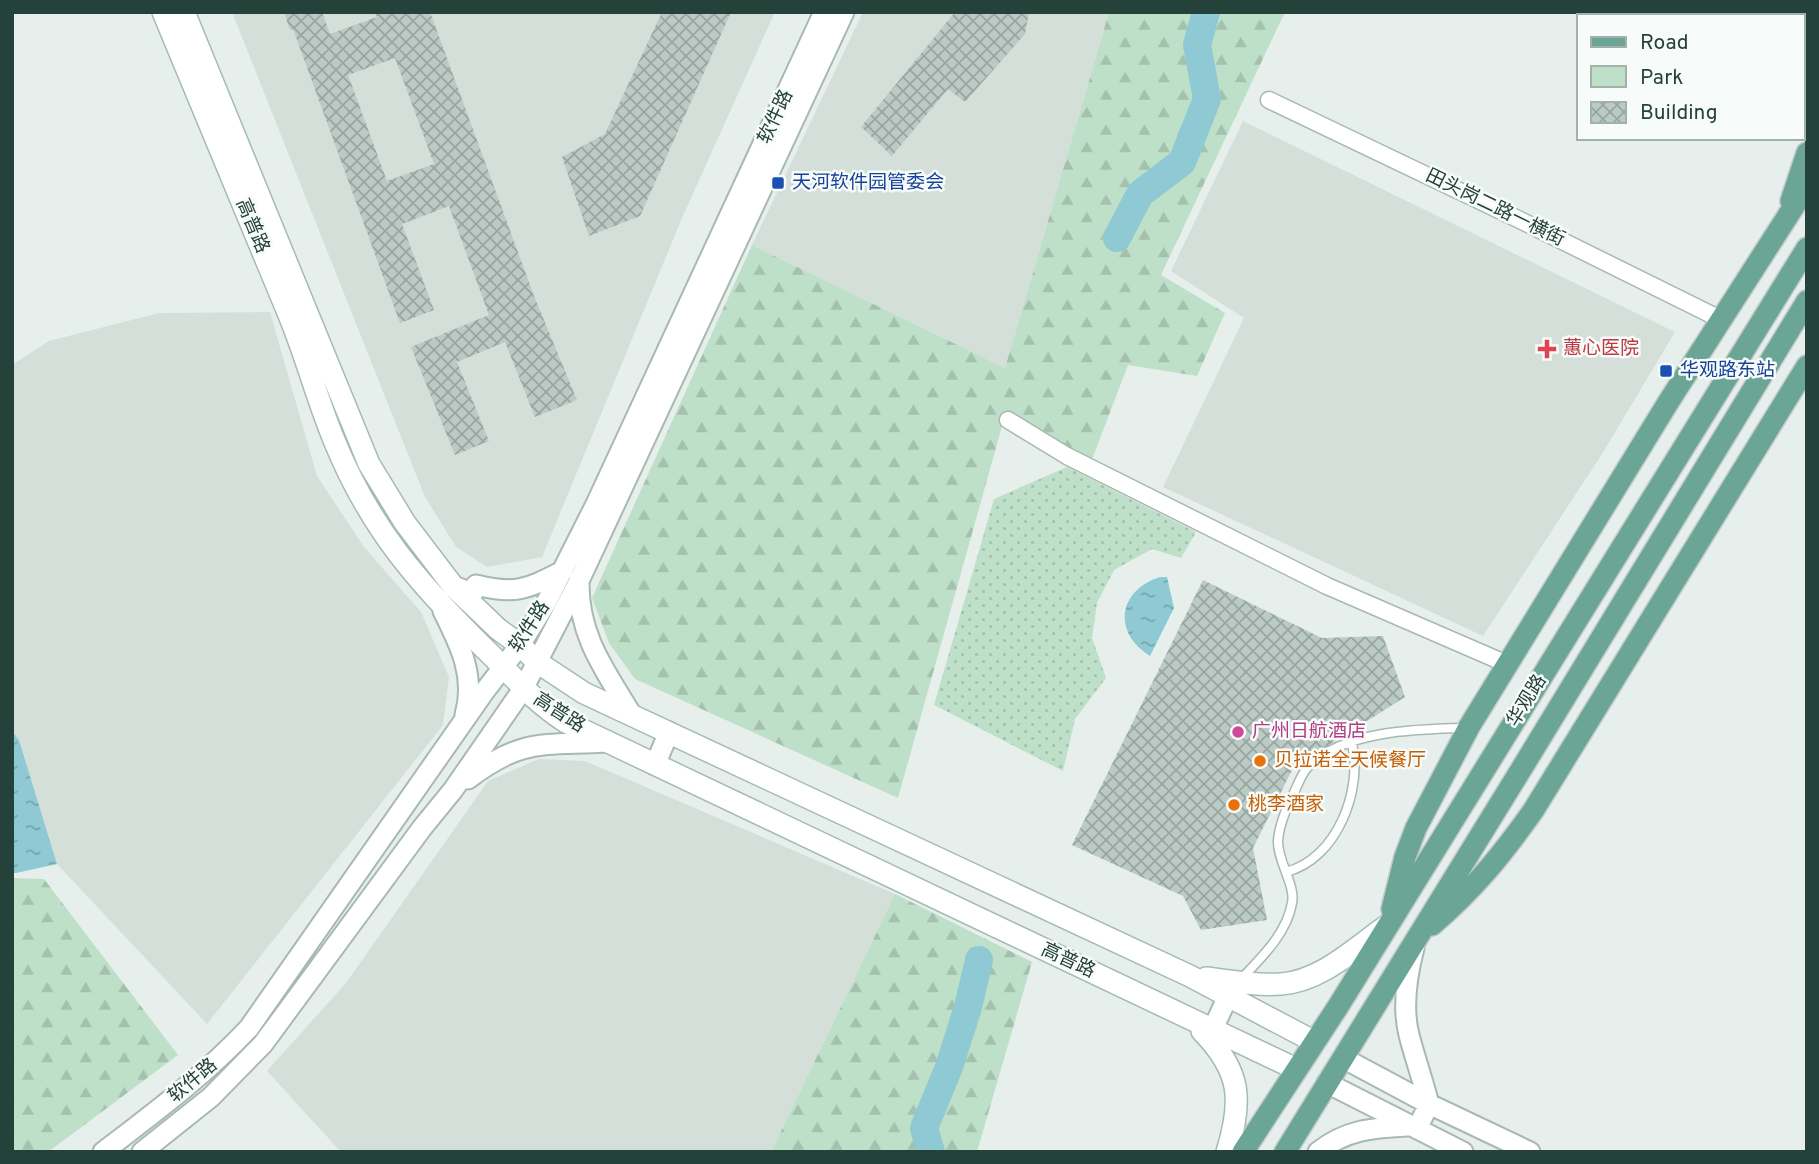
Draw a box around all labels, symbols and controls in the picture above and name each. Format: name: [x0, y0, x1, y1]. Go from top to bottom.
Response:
legend: [1577, 14, 1805, 140]
text: Road: [1640, 30, 1689, 57]
text: Park: [1640, 65, 1683, 92]
street label: 软件路: [753, 86, 799, 148]
text: Building: [1640, 100, 1718, 127]
street label: 田头岗二路一横街: [1421, 164, 1569, 252]
place label: 天河软件园管委会: [792, 171, 944, 195]
marker: 天河软件园管委会: [770, 175, 786, 191]
street label: 高普路: [230, 195, 274, 257]
place label: 蕙心医院: [1563, 337, 1639, 361]
marker: 蕙心医院: [1537, 339, 1557, 359]
place label: 华观路东站: [1680, 359, 1775, 383]
marker: 华观路东站: [1658, 363, 1674, 379]
street label: 软件路: [504, 597, 556, 657]
street label: 华观路: [1502, 670, 1552, 732]
street label: 高普路: [529, 687, 589, 739]
place label: 广州日航酒店: [1252, 720, 1366, 744]
marker: 广州日航酒店: [1230, 724, 1246, 740]
place label: 贝拉诺全天候餐厅: [1274, 749, 1426, 773]
marker: 贝拉诺全天候餐厅: [1252, 753, 1268, 769]
place label: 桃李酒家: [1248, 793, 1324, 817]
marker: 桃李酒家: [1226, 797, 1242, 813]
street label: 高普路: [1037, 938, 1099, 984]
street label: 软件路: [163, 1053, 223, 1109]

